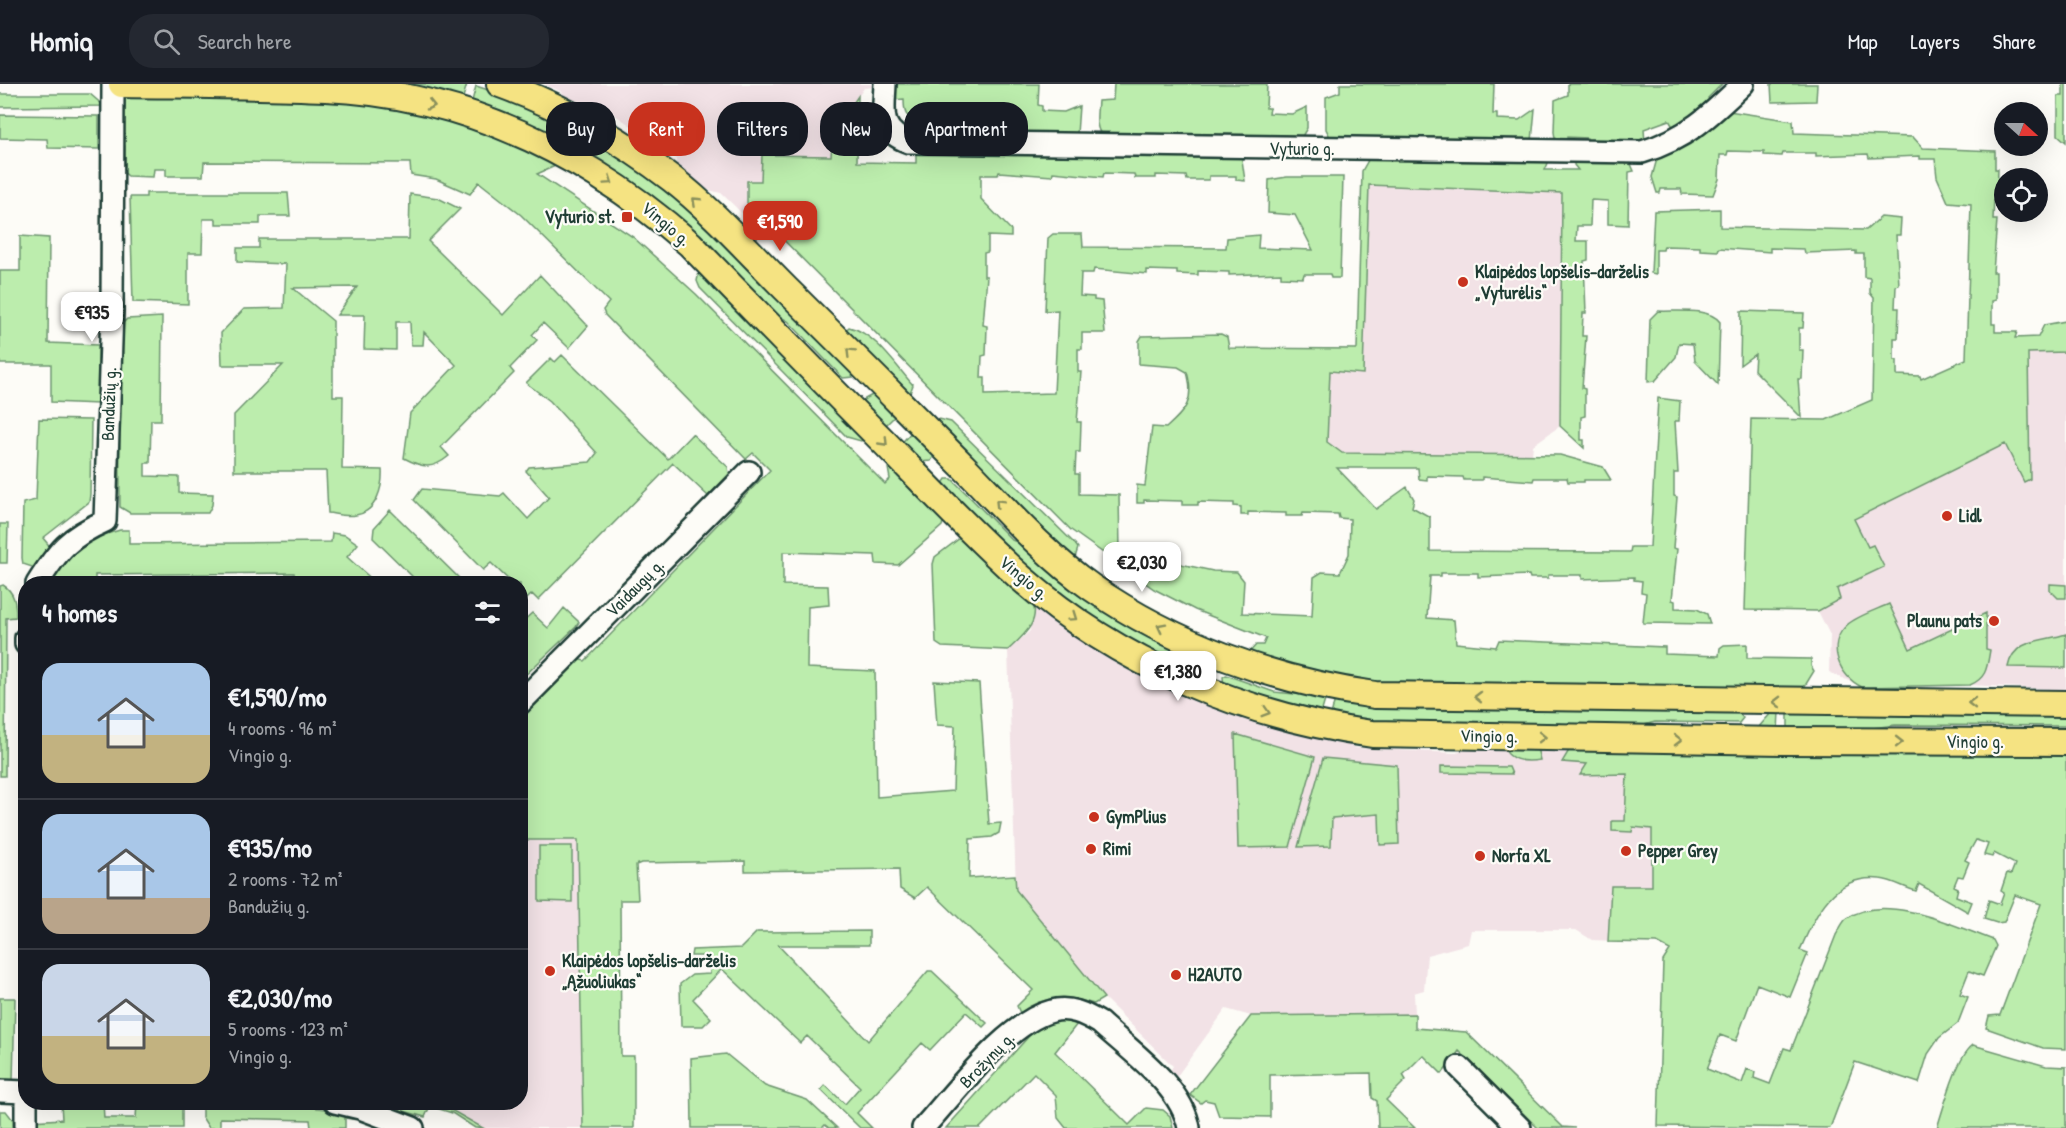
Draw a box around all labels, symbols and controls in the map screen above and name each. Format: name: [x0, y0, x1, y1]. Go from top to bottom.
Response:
search box: [129, 14, 549, 68]
text: Homiq: [30, 22, 93, 60]
icon: search: [150, 25, 183, 58]
text: Search here: [198, 26, 292, 56]
text: Map: [1848, 27, 1877, 56]
text: Layers: [1910, 27, 1960, 56]
text: Share: [1993, 27, 2036, 56]
one-way arrow: [426, 97, 436, 110]
chip: Buy: [546, 102, 616, 156]
chip: Rent: [628, 102, 705, 156]
chip: Filters: [717, 102, 808, 156]
chip: New: [820, 102, 892, 156]
chip: Apartment: [904, 102, 1028, 156]
north arrow: [1994, 102, 2048, 156]
map controls: [1994, 102, 2048, 222]
street label: Vyturio g.: [1269, 136, 1335, 161]
button: locate: [1994, 168, 2048, 222]
one-way arrow: [602, 174, 613, 185]
street label: Vingio g.: [636, 196, 696, 252]
one-way arrow: [692, 197, 702, 208]
pin: €1,590: [731, 201, 829, 252]
place label: Vyturio st.: [545, 204, 615, 230]
text: €1,590: [757, 207, 803, 234]
marker: Vyturio st.: [620, 210, 634, 224]
place label: Klaipėdos lopšelis-darželis „Vyturėlis“: [1475, 259, 1649, 306]
marker: Klaipėdos lopšelis-darželis „Vyturėlis“: [1456, 275, 1470, 289]
pin: €935: [56, 292, 128, 343]
text: €935: [75, 298, 109, 325]
one-way arrow: [847, 348, 858, 359]
street label: Bandužių g.: [95, 367, 122, 441]
one-way arrow: [876, 434, 887, 445]
one-way arrow: [996, 500, 1007, 511]
place label: Lidl: [1959, 503, 1983, 528]
marker: Lidl: [1940, 509, 1954, 523]
pin: €2,030: [1093, 542, 1191, 593]
text: €2,030: [1117, 548, 1167, 575]
street label: Vingio g.: [994, 550, 1054, 606]
street label: Vaidaugų g.: [600, 553, 670, 623]
text: 4 homes: [42, 595, 117, 630]
icon: filters: [471, 596, 504, 629]
place label: Plaunu pats: [1907, 608, 1982, 634]
one-way arrow: [1066, 610, 1077, 621]
marker: Plaunu pats: [1987, 614, 2001, 628]
one-way arrow: [1157, 623, 1167, 634]
pin: €1,380: [1129, 651, 1227, 702]
text: €1,380: [1154, 657, 1202, 684]
text: €1,590/mo: [228, 679, 327, 714]
icon: home: [90, 687, 162, 759]
one-way arrow: [1473, 691, 1482, 704]
one-way arrow: [1773, 696, 1782, 708]
one-way arrow: [1968, 697, 1977, 709]
one-way arrow: [1260, 705, 1270, 717]
text: 4 rooms · 96 m²: [228, 714, 337, 741]
street label: Vingio g.: [1460, 722, 1518, 749]
street label: Vingio g.: [1946, 729, 2004, 754]
one-way arrow: [1538, 731, 1547, 743]
one-way arrow: [1674, 733, 1683, 746]
one-way arrow: [1895, 736, 1904, 748]
text: Vingio g.: [228, 741, 292, 768]
place label: GymPlius: [1106, 804, 1166, 830]
marker: GymPlius: [1087, 810, 1101, 824]
text: €935/mo: [228, 830, 312, 865]
place label: Rimi: [1103, 836, 1131, 861]
icon: home: [90, 838, 162, 910]
place label: Pepper Grey: [1638, 838, 1718, 864]
marker: Rimi: [1084, 842, 1098, 856]
place label: Norfa XL: [1492, 843, 1551, 868]
marker: Pepper Grey: [1619, 844, 1633, 858]
marker: Norfa XL: [1473, 849, 1487, 863]
text: 2 rooms · 72 m²: [228, 865, 342, 892]
text: Bandužių g.: [228, 892, 310, 919]
place label: Klaipėdos lopšelis-darželis „Ąžuoliukas“: [562, 948, 736, 994]
place label: H2AUTO: [1188, 962, 1242, 987]
marker: Klaipėdos lopšelis-darželis „Ąžuoliukas“: [543, 964, 557, 978]
marker: H2AUTO: [1169, 968, 1183, 982]
text: €2,030/mo: [228, 980, 332, 1015]
icon: home: [90, 988, 162, 1060]
text: 5 rooms · 123 m²: [228, 1015, 348, 1042]
street label: Brožynų g.: [953, 1026, 1020, 1094]
text: Vingio g.: [228, 1042, 292, 1069]

